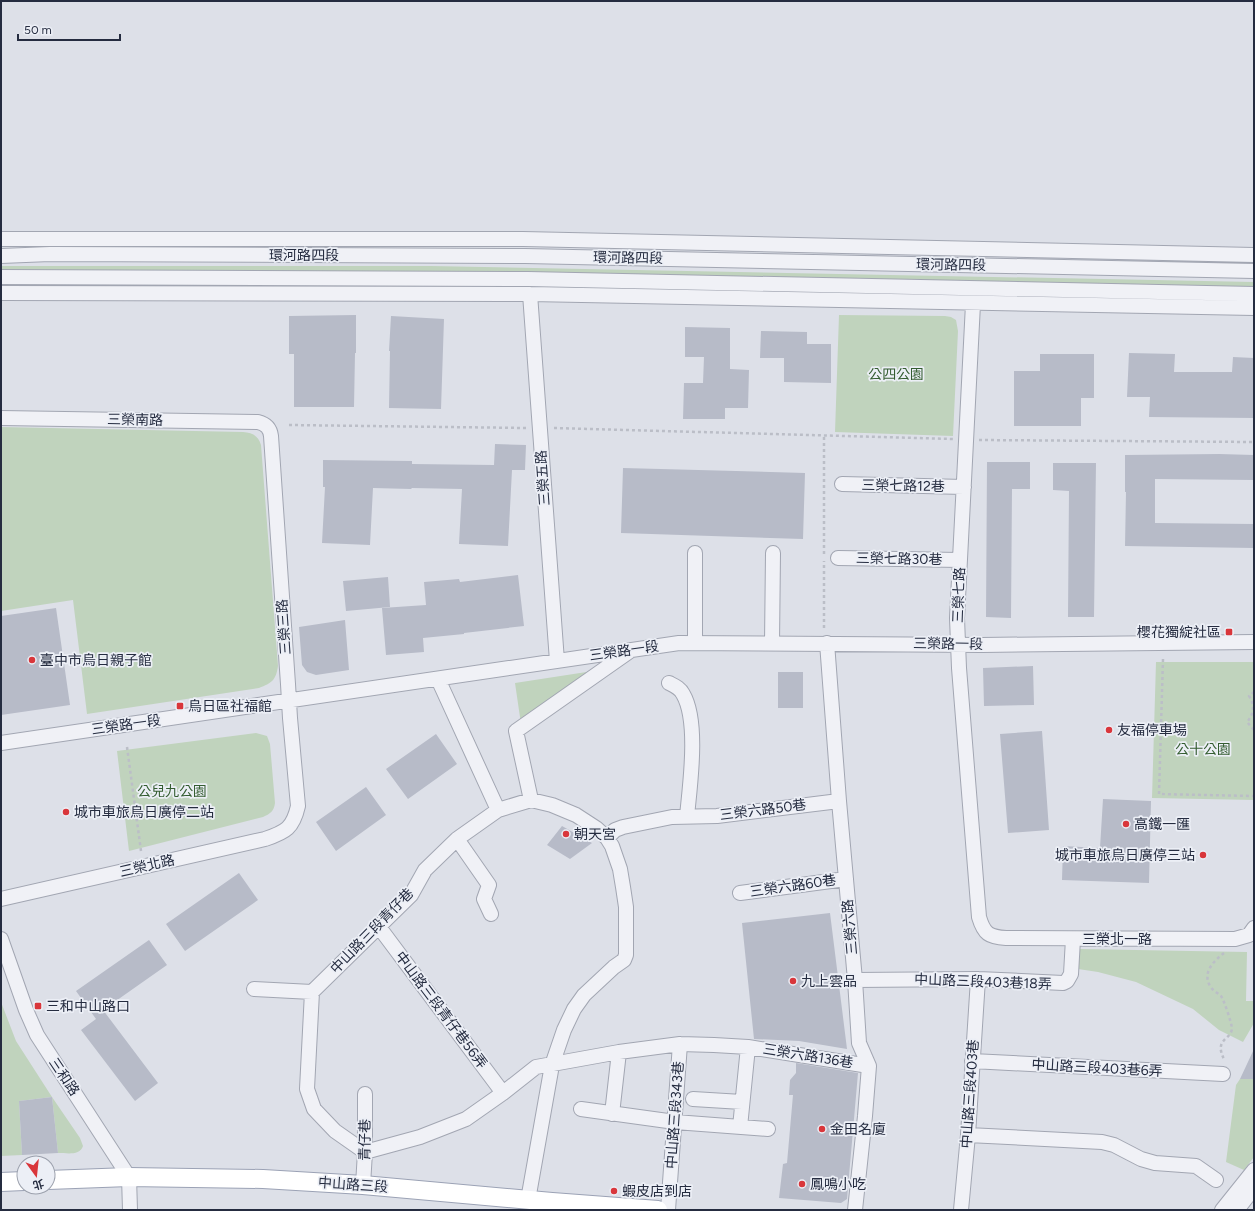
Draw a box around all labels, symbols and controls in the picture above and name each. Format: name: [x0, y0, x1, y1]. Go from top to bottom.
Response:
scale bar: [18, 16, 120, 42]
text: 50 m: [24, 23, 52, 37]
street label: 環河路四段: [269, 247, 339, 264]
street label: 環河路四段: [593, 249, 663, 267]
street label: 環河路四段: [916, 256, 986, 274]
park label: 公四公園: [868, 366, 924, 383]
street label: 三榮南路: [107, 411, 163, 429]
street label: 三榮五路: [533, 449, 553, 507]
street label: 三榮七路12巷: [861, 477, 945, 495]
street label: 三榮七路30巷: [856, 550, 942, 568]
street label: 三榮七路: [950, 567, 968, 623]
street label: 三榮三路: [274, 598, 294, 656]
place label: 櫻花獨綻社區: [1137, 624, 1221, 641]
marker: 櫻花獨綻社區: [1224, 627, 1234, 637]
street label: 三榮路一段: [913, 635, 983, 653]
street label: 三榮路一段: [588, 638, 660, 664]
place label: 臺中市烏日親子館: [40, 652, 152, 669]
marker: 臺中市烏日親子館: [27, 655, 37, 665]
place label: 烏日區社福館: [188, 698, 272, 715]
marker: 烏日區社福館: [175, 701, 185, 711]
street label: 三榮路一段: [90, 712, 162, 738]
place label: 友福停車場: [1117, 722, 1187, 739]
marker: 友福停車場: [1104, 725, 1114, 735]
park label: 公十公園: [1175, 741, 1231, 758]
park label: 公兒九公園: [137, 783, 207, 800]
street label: 三榮六路50巷: [719, 796, 807, 824]
place label: 城市車旅烏日廣停二站: [74, 804, 214, 821]
marker: 城市車旅烏日廣停二站: [61, 807, 71, 817]
place label: 高鐵一匯: [1134, 816, 1190, 833]
marker: 高鐵一匯: [1121, 819, 1131, 829]
place label: 朝天宮: [574, 826, 616, 843]
marker: 朝天宮: [561, 829, 571, 839]
place label: 城市車旅烏日廣停三站: [1055, 847, 1195, 864]
marker: 城市車旅烏日廣停三站: [1198, 850, 1208, 860]
street label: 三榮北路: [118, 851, 176, 881]
street label: 三榮六路60巷: [749, 872, 837, 900]
street label: 中山路三段青仔巷: [327, 885, 417, 977]
street label: 三榮六路: [839, 898, 861, 956]
street label: 三榮北一路: [1082, 931, 1152, 948]
street label: 中山路三段青仔巷56弄: [391, 948, 491, 1072]
street label: 中山路三段403巷18弄: [914, 971, 1052, 993]
place label: 九上雲品: [801, 973, 857, 990]
marker: 九上雲品: [788, 976, 798, 986]
place label: 三和中山路口: [46, 998, 130, 1015]
marker: 三和中山路口: [33, 1001, 43, 1011]
street label: 中山路三段403巷: [958, 1039, 982, 1149]
street label: 三榮六路136巷: [762, 1040, 854, 1072]
street label: 三和路: [45, 1055, 83, 1099]
street label: 中山路三段403巷6弄: [1031, 1056, 1163, 1080]
street label: 中山路三段343巷: [663, 1061, 687, 1169]
street label: 青仔巷: [356, 1119, 374, 1161]
place label: 金田名廈: [830, 1121, 886, 1138]
marker: 金田名廈: [817, 1124, 827, 1134]
north arrow: [16, 1155, 56, 1195]
street label: 中山路三段: [317, 1174, 389, 1196]
text: 北: [31, 1176, 45, 1192]
place label: 鳳鳴小吃: [810, 1176, 866, 1193]
marker: 鳳鳴小吃: [797, 1179, 807, 1189]
place label: 蝦皮店到店: [622, 1183, 692, 1200]
marker: 蝦皮店到店: [609, 1186, 619, 1196]

